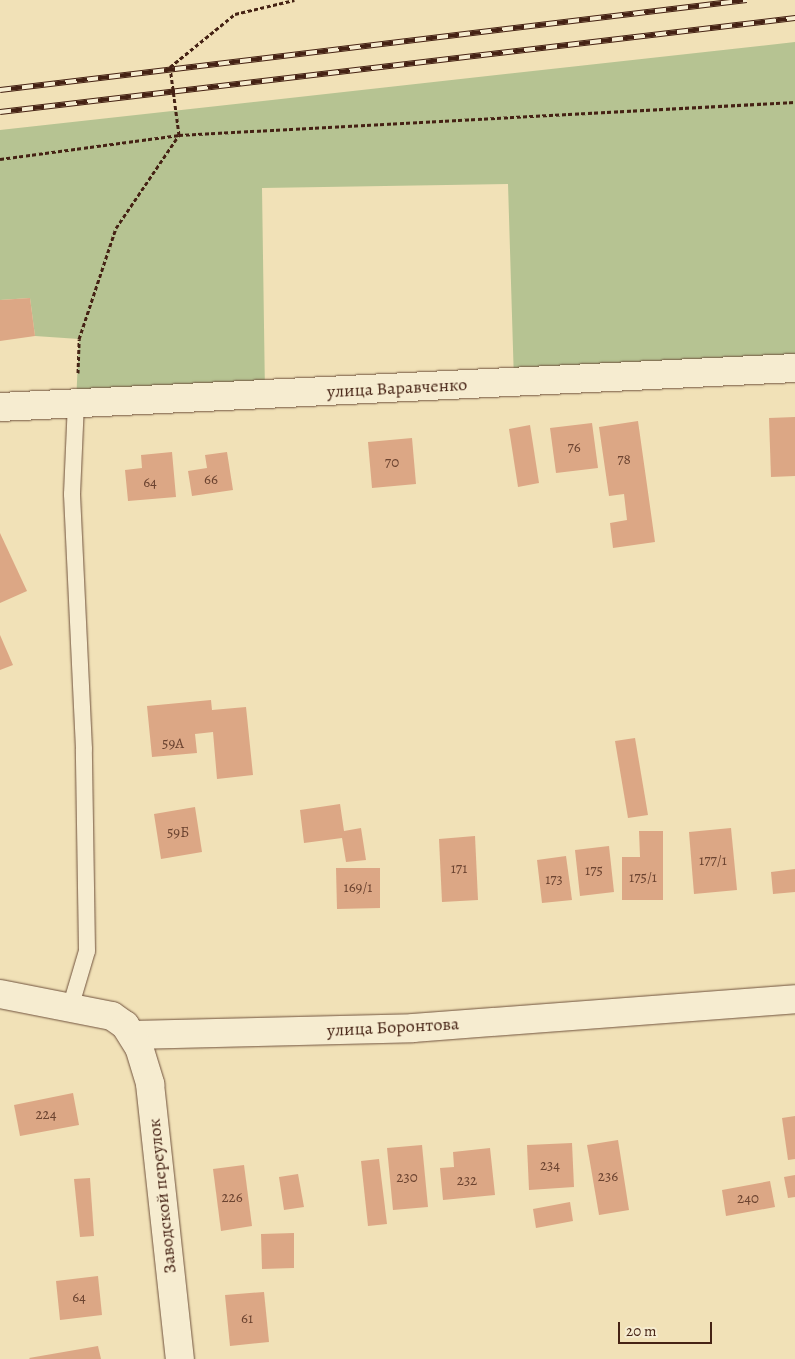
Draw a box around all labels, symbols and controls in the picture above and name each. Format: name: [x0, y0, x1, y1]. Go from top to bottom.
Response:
street label: улица Варавченко: [326, 374, 468, 402]
house number: 76: [567, 439, 581, 457]
house number: 78: [617, 451, 631, 469]
house number: 70: [385, 454, 399, 472]
house number: 66: [204, 471, 218, 489]
house number: 64: [143, 474, 157, 492]
house number: 59А: [162, 735, 184, 753]
house number: 59Б: [167, 824, 189, 842]
house number: 177/1: [699, 852, 727, 870]
house number: 171: [451, 860, 467, 878]
house number: 175: [585, 862, 603, 880]
house number: 175/1: [629, 869, 657, 887]
house number: 173: [545, 871, 563, 889]
house number: 169/1: [344, 879, 372, 897]
street label: улица Боронтова: [326, 1013, 460, 1041]
house number: 224: [35, 1106, 57, 1124]
street label: Заводской переулок: [143, 1117, 181, 1275]
house number: 234: [540, 1157, 560, 1175]
house number: 236: [598, 1168, 618, 1186]
house number: 230: [396, 1169, 418, 1187]
house number: 232: [457, 1172, 477, 1190]
house number: 226: [221, 1189, 243, 1207]
house number: 240: [737, 1190, 759, 1208]
house number: 64: [72, 1289, 86, 1307]
house number: 61: [241, 1310, 253, 1328]
scale bar: [620, 1312, 714, 1344]
text: 20 m: [626, 1321, 657, 1341]

